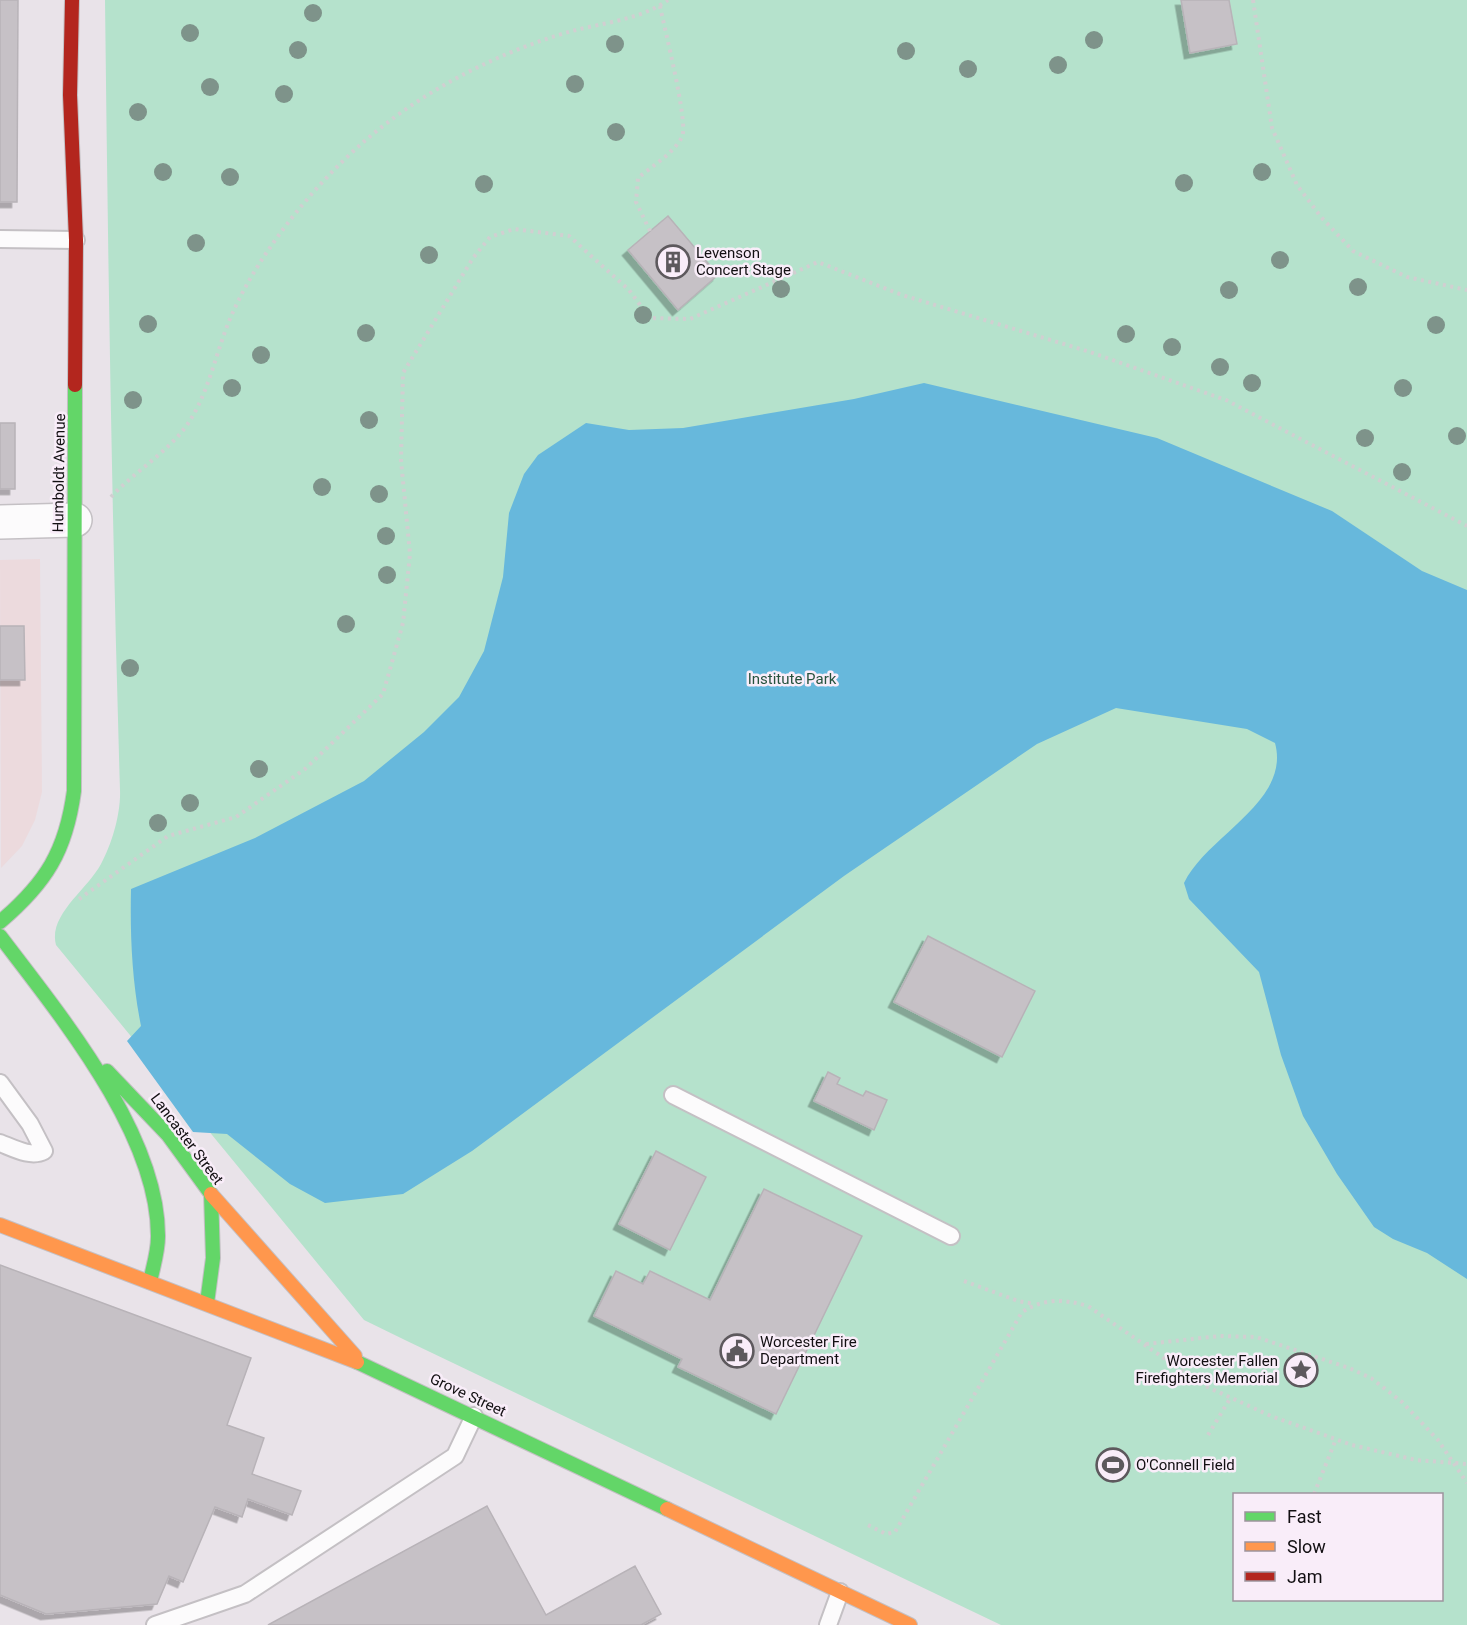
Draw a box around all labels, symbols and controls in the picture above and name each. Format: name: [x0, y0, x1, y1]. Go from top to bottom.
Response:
building icon: Levenson Concert Stage: [655, 244, 691, 280]
place label: Levenson Concert Stage: [696, 244, 791, 279]
street label: Humboldt Avenue: [49, 413, 69, 533]
park label: Institute Park: [748, 670, 837, 688]
street label: Lancaster Street: [147, 1090, 227, 1188]
public building icon: Worcester Fire Department: [719, 1333, 755, 1369]
place label: Worcester Fire Department: [760, 1333, 857, 1368]
place label: Worcester Fallen Firefighters Memorial: [1135, 1352, 1278, 1387]
place icon: Worcester Fallen Firefighters Memorial: [1283, 1352, 1319, 1388]
street label: Grove Street: [427, 1370, 509, 1421]
sports icon: O'Connell Field: [1095, 1447, 1131, 1483]
place label: O'Connell Field: [1136, 1456, 1235, 1474]
legend: [1233, 1493, 1443, 1601]
text: Fast: [1287, 1506, 1322, 1527]
text: Slow: [1287, 1536, 1326, 1557]
text: Jam: [1287, 1566, 1323, 1587]

